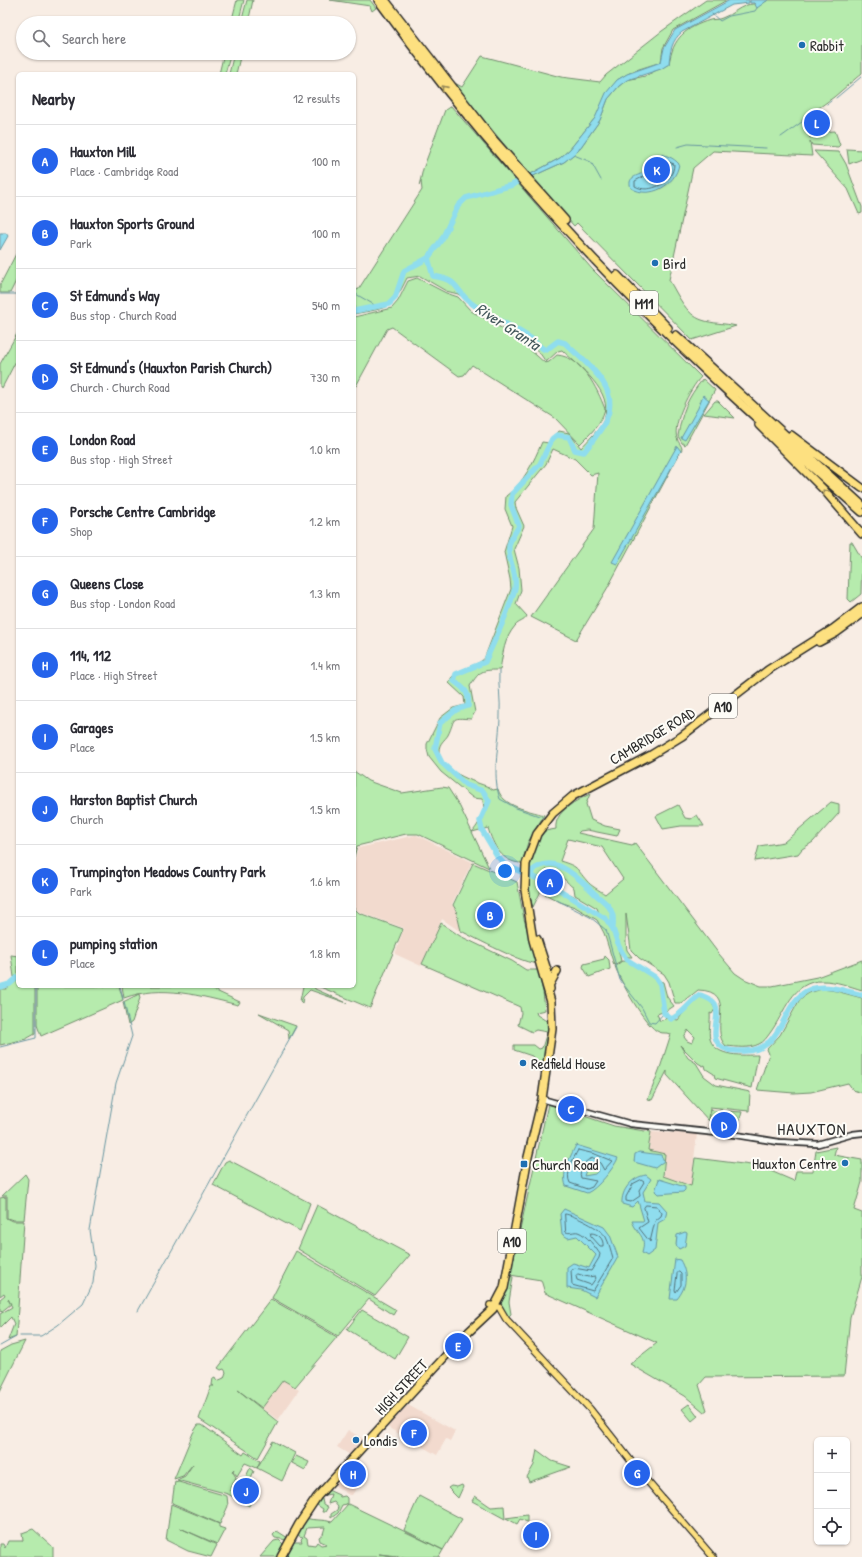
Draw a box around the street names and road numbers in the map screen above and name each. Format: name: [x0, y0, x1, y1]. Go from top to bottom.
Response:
road number: M11: [630, 291, 658, 315]
road number: A10: [709, 694, 737, 718]
street label: CAMBRIDGE ROAD: [605, 702, 699, 770]
road number: A10: [498, 1229, 526, 1253]
street label: HIGH STREET: [370, 1354, 433, 1419]

